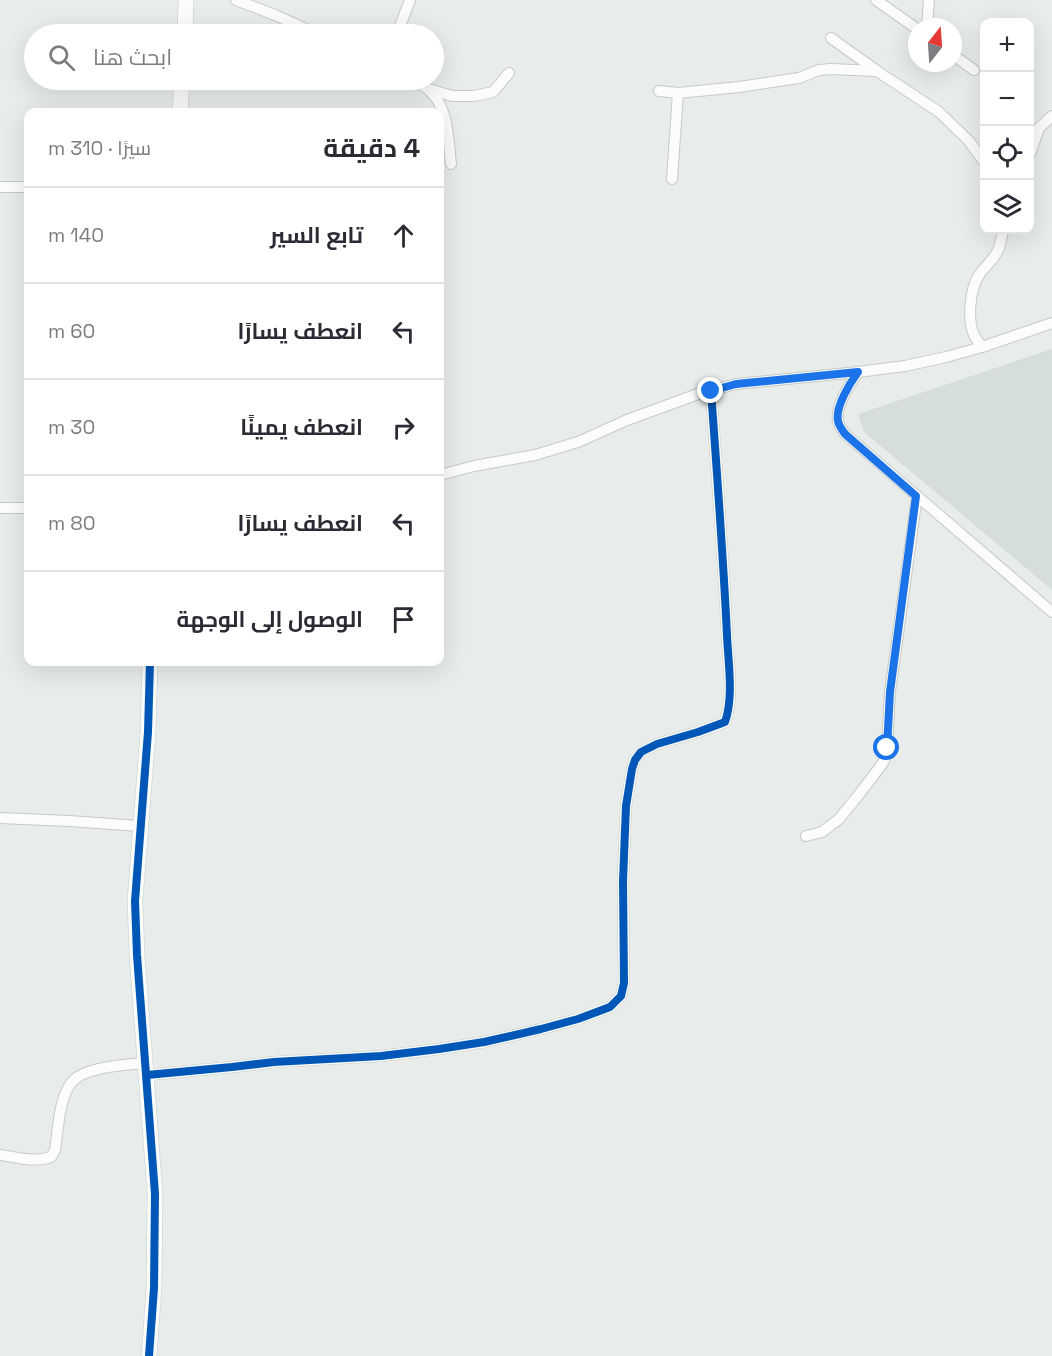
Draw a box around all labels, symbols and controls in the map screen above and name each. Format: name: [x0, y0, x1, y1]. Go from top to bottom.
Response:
north arrow: [908, 18, 962, 72]
map controls: [980, 18, 1034, 234]
button: +: [980, 18, 1034, 72]
search box: [24, 24, 444, 90]
icon: search: [45, 41, 78, 74]
text: ابحث هنا: [93, 43, 172, 71]
button: −: [980, 72, 1034, 126]
button: locate: [980, 126, 1034, 180]
text: 4 دقيقة: [323, 131, 420, 165]
text: سيرًا · 310 m: [48, 135, 151, 161]
button: layers: [980, 180, 1034, 234]
icon: ahead: [387, 219, 420, 252]
text: تابع السير: [270, 221, 363, 249]
text: 140 m: [48, 222, 104, 248]
icon: left: [387, 315, 420, 348]
text: انعطف يسارًا: [237, 317, 363, 345]
text: 60 m: [48, 318, 95, 344]
route end: [697, 377, 723, 403]
icon: right: [387, 411, 420, 444]
text: انعطف يمينًا: [240, 413, 363, 441]
text: 30 m: [48, 414, 95, 440]
icon: left: [387, 507, 420, 540]
text: انعطف يسارًا: [237, 509, 363, 537]
text: 80 m: [48, 510, 96, 536]
icon: arrive: [387, 603, 420, 636]
text: الوصول إلى الوجهة: [177, 605, 363, 633]
route start: [873, 734, 899, 760]

